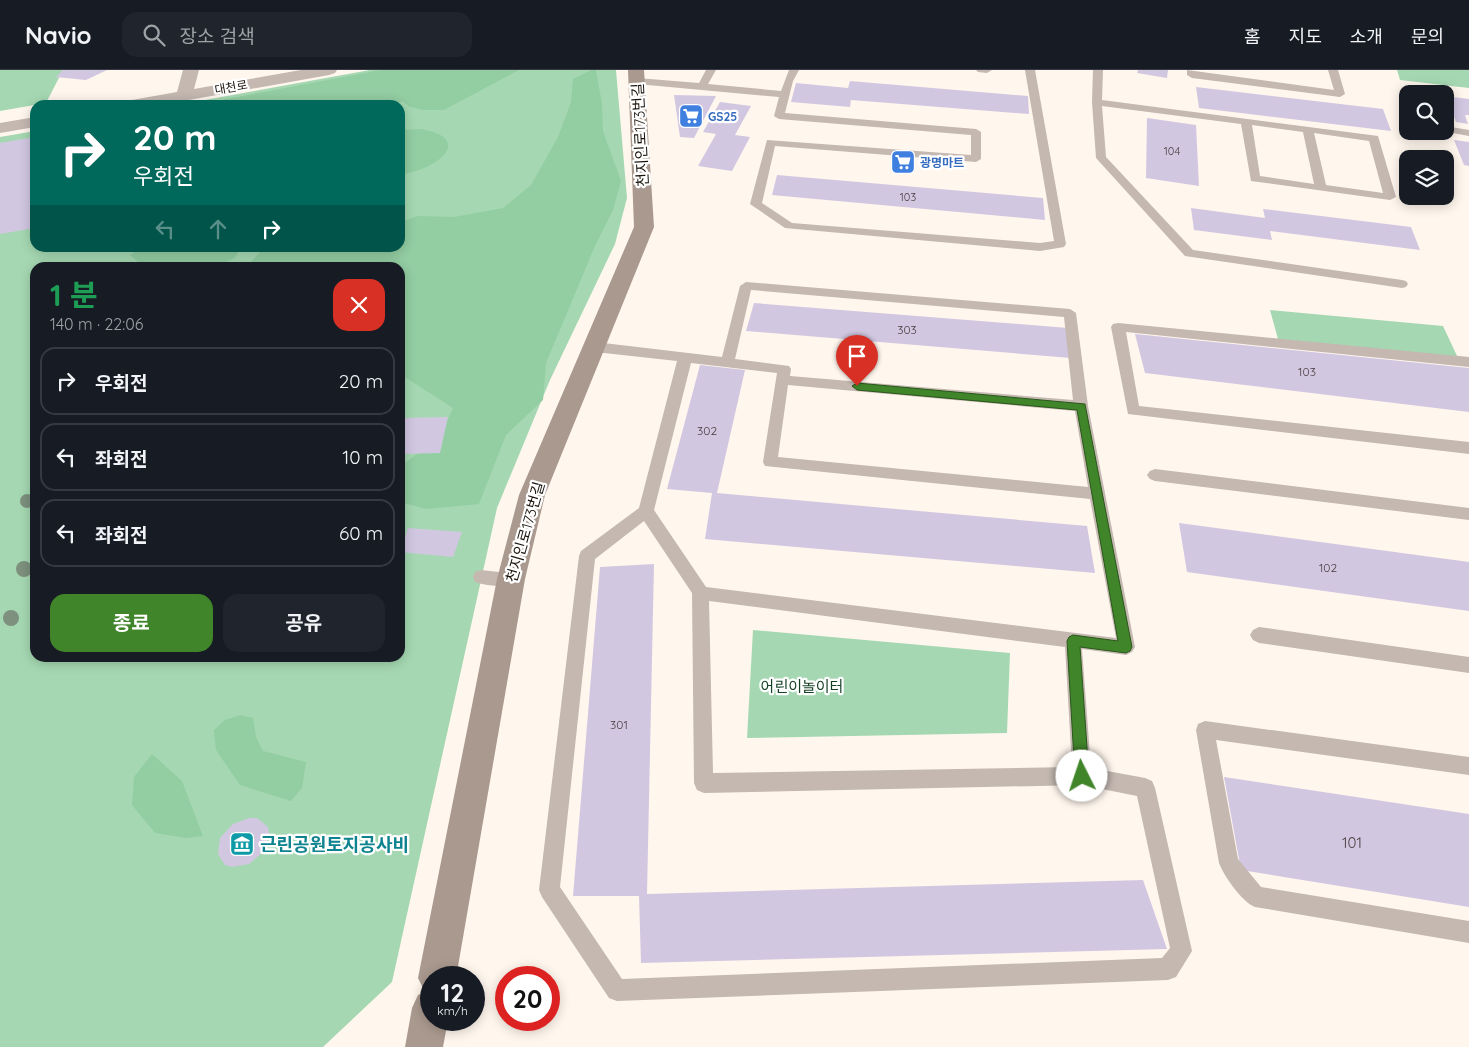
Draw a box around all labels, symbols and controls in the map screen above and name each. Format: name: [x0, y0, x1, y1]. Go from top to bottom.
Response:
search box: [122, 12, 472, 57]
text: Navio: [25, 20, 92, 50]
icon: search: [140, 21, 168, 49]
text: 장소 검색: [180, 24, 255, 48]
text: 홈: [1244, 25, 1261, 48]
text: 지도: [1289, 25, 1322, 48]
text: 소개: [1350, 25, 1383, 48]
text: 문의: [1411, 25, 1444, 48]
street label: 대천로: [213, 77, 249, 97]
street label: 천지인로173번길: [628, 83, 652, 187]
map controls: [1399, 85, 1454, 205]
button: search: [1399, 85, 1454, 140]
supermarket icon: GS25: [678, 103, 704, 129]
place label: GS25: [708, 109, 737, 124]
text: 20 m: [133, 115, 216, 159]
icon: right: [50, 120, 115, 185]
house number: 104: [1164, 144, 1180, 158]
supermarket icon: 광명마트: [890, 149, 916, 175]
button: layers: [1399, 150, 1454, 205]
place label: 광명마트: [920, 155, 964, 170]
text: 우회전: [133, 162, 194, 190]
house number: 103: [900, 190, 916, 204]
icon: left: [151, 215, 179, 243]
icon: ahead: [204, 215, 232, 243]
icon: right: [257, 215, 285, 243]
text: 1 분: [50, 276, 98, 314]
button: close: [333, 279, 385, 331]
text: 140 m · 22:06: [50, 314, 143, 334]
house number: 303: [897, 322, 917, 337]
pin: [836, 335, 878, 386]
icon: arrive: [843, 342, 871, 370]
house number: 103: [1298, 364, 1316, 379]
icon: right: [52, 367, 80, 395]
text: 20 m: [339, 369, 383, 393]
text: 우회전: [95, 371, 147, 395]
house number: 302: [697, 423, 717, 438]
icon: left: [52, 443, 80, 471]
text: 10 m: [342, 445, 383, 469]
text: 좌회전: [95, 447, 147, 471]
street label: 천지인로173번길: [502, 479, 548, 585]
icon: left: [52, 519, 80, 547]
text: 60 m: [339, 521, 383, 545]
text: 좌회전: [95, 523, 147, 547]
house number: 102: [1319, 560, 1337, 575]
button: 종료: [50, 594, 213, 652]
button: 공유: [223, 594, 385, 652]
park label: 어린이놀이터: [761, 677, 843, 696]
house number: 301: [610, 717, 628, 732]
position arrow: [1055, 749, 1107, 801]
museum icon: 근린공원토지공사비: [229, 831, 255, 857]
place label: 근린공원토지공사비: [260, 833, 409, 856]
house number: 101: [1342, 833, 1362, 852]
speed limit sign: 20: [495, 966, 560, 1031]
text: 12: [441, 977, 464, 1008]
text: km/h: [437, 1003, 468, 1018]

